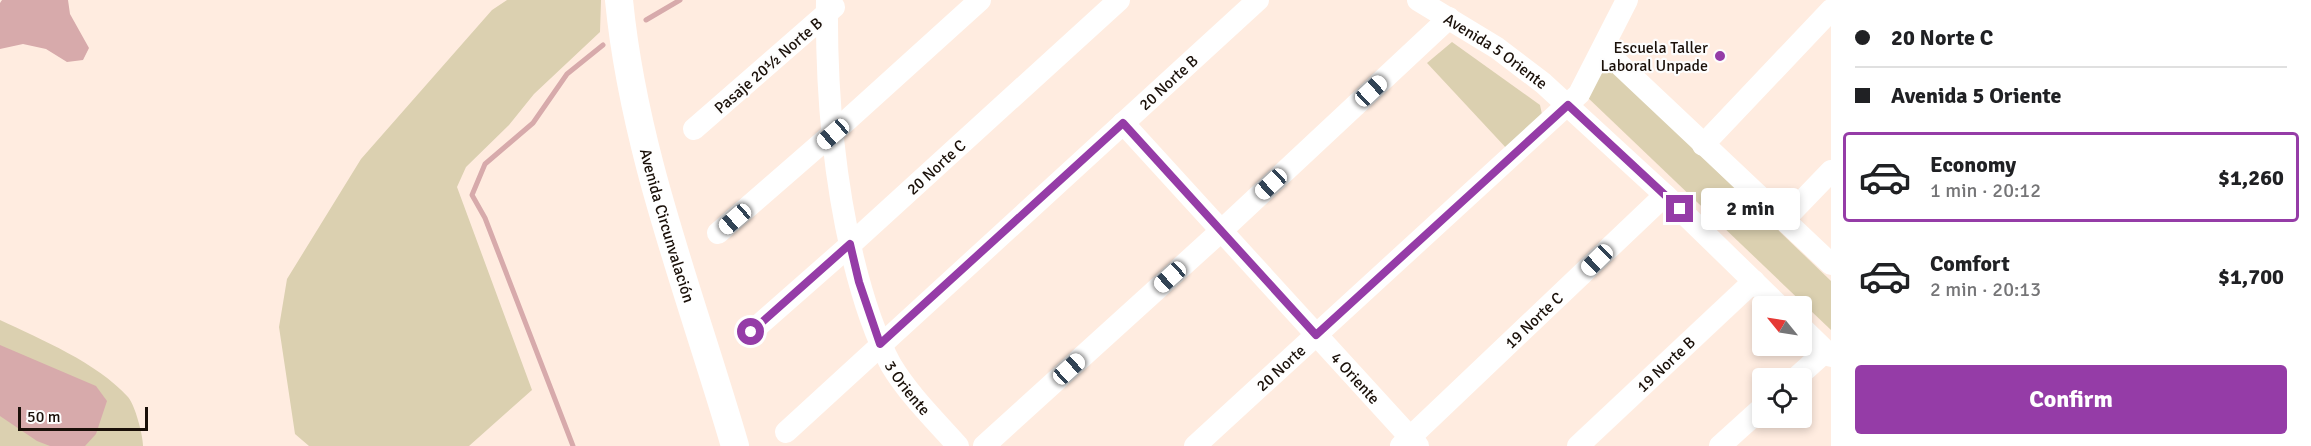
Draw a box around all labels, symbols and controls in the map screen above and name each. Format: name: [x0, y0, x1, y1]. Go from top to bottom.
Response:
street label: Avenida 5 Oriente: [1440, 9, 1551, 94]
street label: Pasaje 20½ Norte B: [710, 13, 827, 118]
text: 20 Norte C: [1891, 24, 1993, 51]
place label: Escuela Taller Laboral Unpade: [1600, 38, 1708, 76]
marker: Escuela Taller Laboral Unpade: [1713, 49, 1727, 63]
street label: 20 Norte B: [1135, 51, 1202, 115]
car: [1352, 72, 1390, 110]
text: Avenida 5 Oriente: [1891, 82, 2062, 109]
car: [814, 115, 852, 153]
street label: 20 Norte C: [903, 135, 971, 199]
street label: Avenida Circunvalación: [635, 147, 699, 305]
icon: car: [1858, 150, 1912, 204]
text: Economy: [1930, 151, 2016, 178]
text: $1,260: [2218, 164, 2284, 191]
car: [1252, 165, 1290, 203]
text: 1 min · 20:12: [1930, 178, 2041, 203]
callout: 2 min: [1701, 188, 1800, 230]
route end: [1666, 195, 1693, 222]
text: 2 min: [1726, 196, 1775, 221]
car: [716, 200, 754, 238]
car: [1578, 241, 1616, 279]
icon: car: [1858, 249, 1912, 303]
text: Comfort: [1930, 250, 2010, 277]
car: [1151, 258, 1189, 296]
text: $1,700: [2218, 263, 2284, 290]
text: 2 min · 20:13: [1930, 277, 2041, 302]
street label: 19 Norte C: [1501, 288, 1568, 353]
north arrow: [1752, 296, 1812, 356]
map controls: [1752, 296, 1812, 428]
route start: [737, 318, 764, 345]
street label: 19 Norte B: [1633, 332, 1700, 397]
street label: 20 Norte: [1252, 341, 1310, 396]
street label: 4 Oriente: [1326, 348, 1384, 409]
car: [1050, 350, 1088, 388]
street label: 3 Oriente: [880, 357, 934, 420]
button: Confirm: [1855, 365, 2287, 434]
button: locate: [1752, 368, 1812, 428]
scale bar: [18, 404, 148, 432]
text: 50 m: [27, 407, 61, 427]

